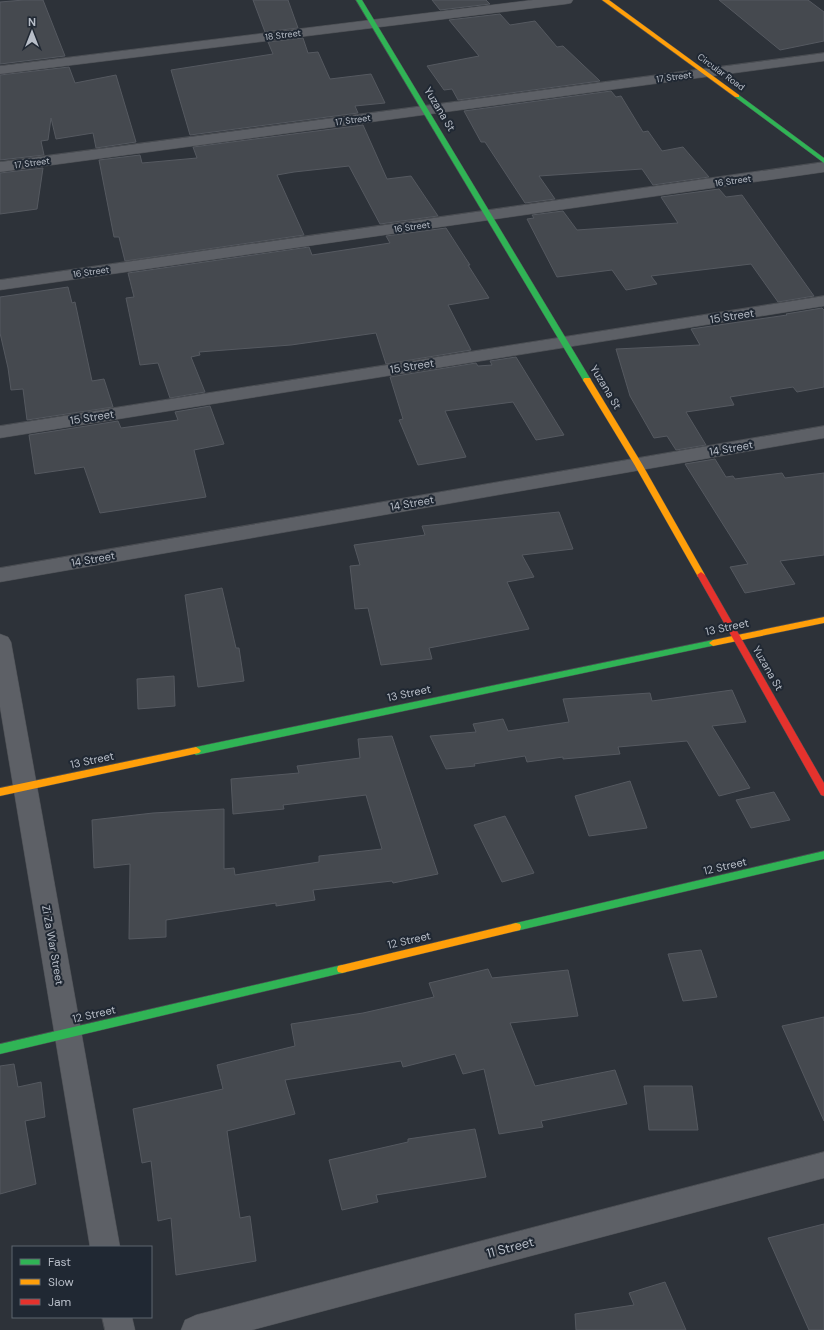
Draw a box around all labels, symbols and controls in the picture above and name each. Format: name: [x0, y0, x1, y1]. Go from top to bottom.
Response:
north arrow: [12, 12, 52, 52]
text: N: [28, 15, 36, 29]
street label: 18 Street: [264, 27, 302, 43]
street label: Circular Road: [695, 51, 747, 93]
street label: 17 Street: [656, 69, 693, 85]
street label: Yuzana St: [421, 84, 459, 134]
street label: 17 Street: [335, 112, 372, 128]
street label: 17 Street: [14, 155, 51, 171]
street label: 16 Street: [714, 172, 752, 189]
street label: 16 Street: [393, 218, 431, 235]
street label: 16 Street: [72, 263, 110, 280]
street label: 15 Street: [709, 306, 755, 326]
street label: 15 Street: [389, 356, 435, 376]
street label: Yuzana St: [587, 362, 625, 412]
street label: 15 Street: [69, 407, 115, 427]
street label: 14 Street: [708, 437, 754, 459]
street label: 14 Street: [389, 492, 435, 514]
street label: 14 Street: [70, 548, 116, 570]
street label: 13 Street: [704, 616, 750, 638]
street label: Yuzana St: [750, 643, 786, 693]
street label: 13 Street: [386, 682, 432, 704]
street label: 13 Street: [69, 749, 115, 771]
street label: 12 Street: [702, 854, 748, 878]
street label: Zi Za War Street: [39, 904, 67, 986]
street label: 12 Street: [386, 928, 432, 952]
street label: 12 Street: [71, 1002, 117, 1026]
street label: 11 Street: [485, 1233, 536, 1262]
legend: [12, 1246, 152, 1318]
text: Fast: [48, 1254, 71, 1270]
text: Slow: [48, 1274, 74, 1290]
text: Jam: [48, 1294, 71, 1310]

